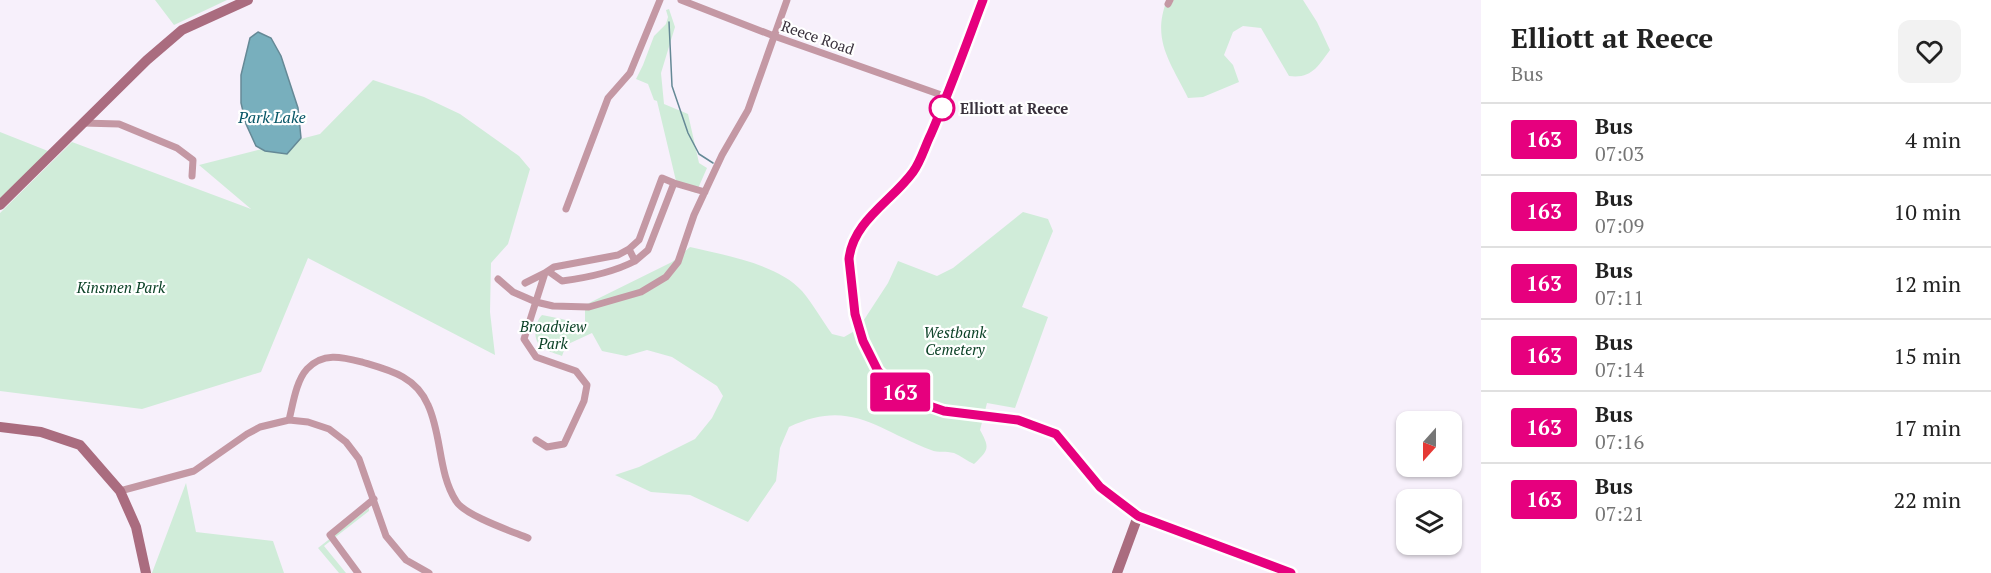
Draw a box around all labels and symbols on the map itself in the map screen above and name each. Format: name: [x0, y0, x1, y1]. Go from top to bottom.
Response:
street label: Reece Road: [779, 15, 857, 59]
marker: Elliott at Reece: [929, 95, 955, 121]
place label: Elliott at Reece: [960, 98, 1068, 118]
water label: Park Lake: [237, 106, 306, 128]
park label: Kinsmen Park: [76, 277, 166, 297]
park label: Broadview Park: [519, 316, 587, 353]
park label: Westbank Cemetery: [924, 322, 987, 359]
line badge: 163: [866, 372, 934, 412]
north arrow: [1396, 411, 1462, 477]

